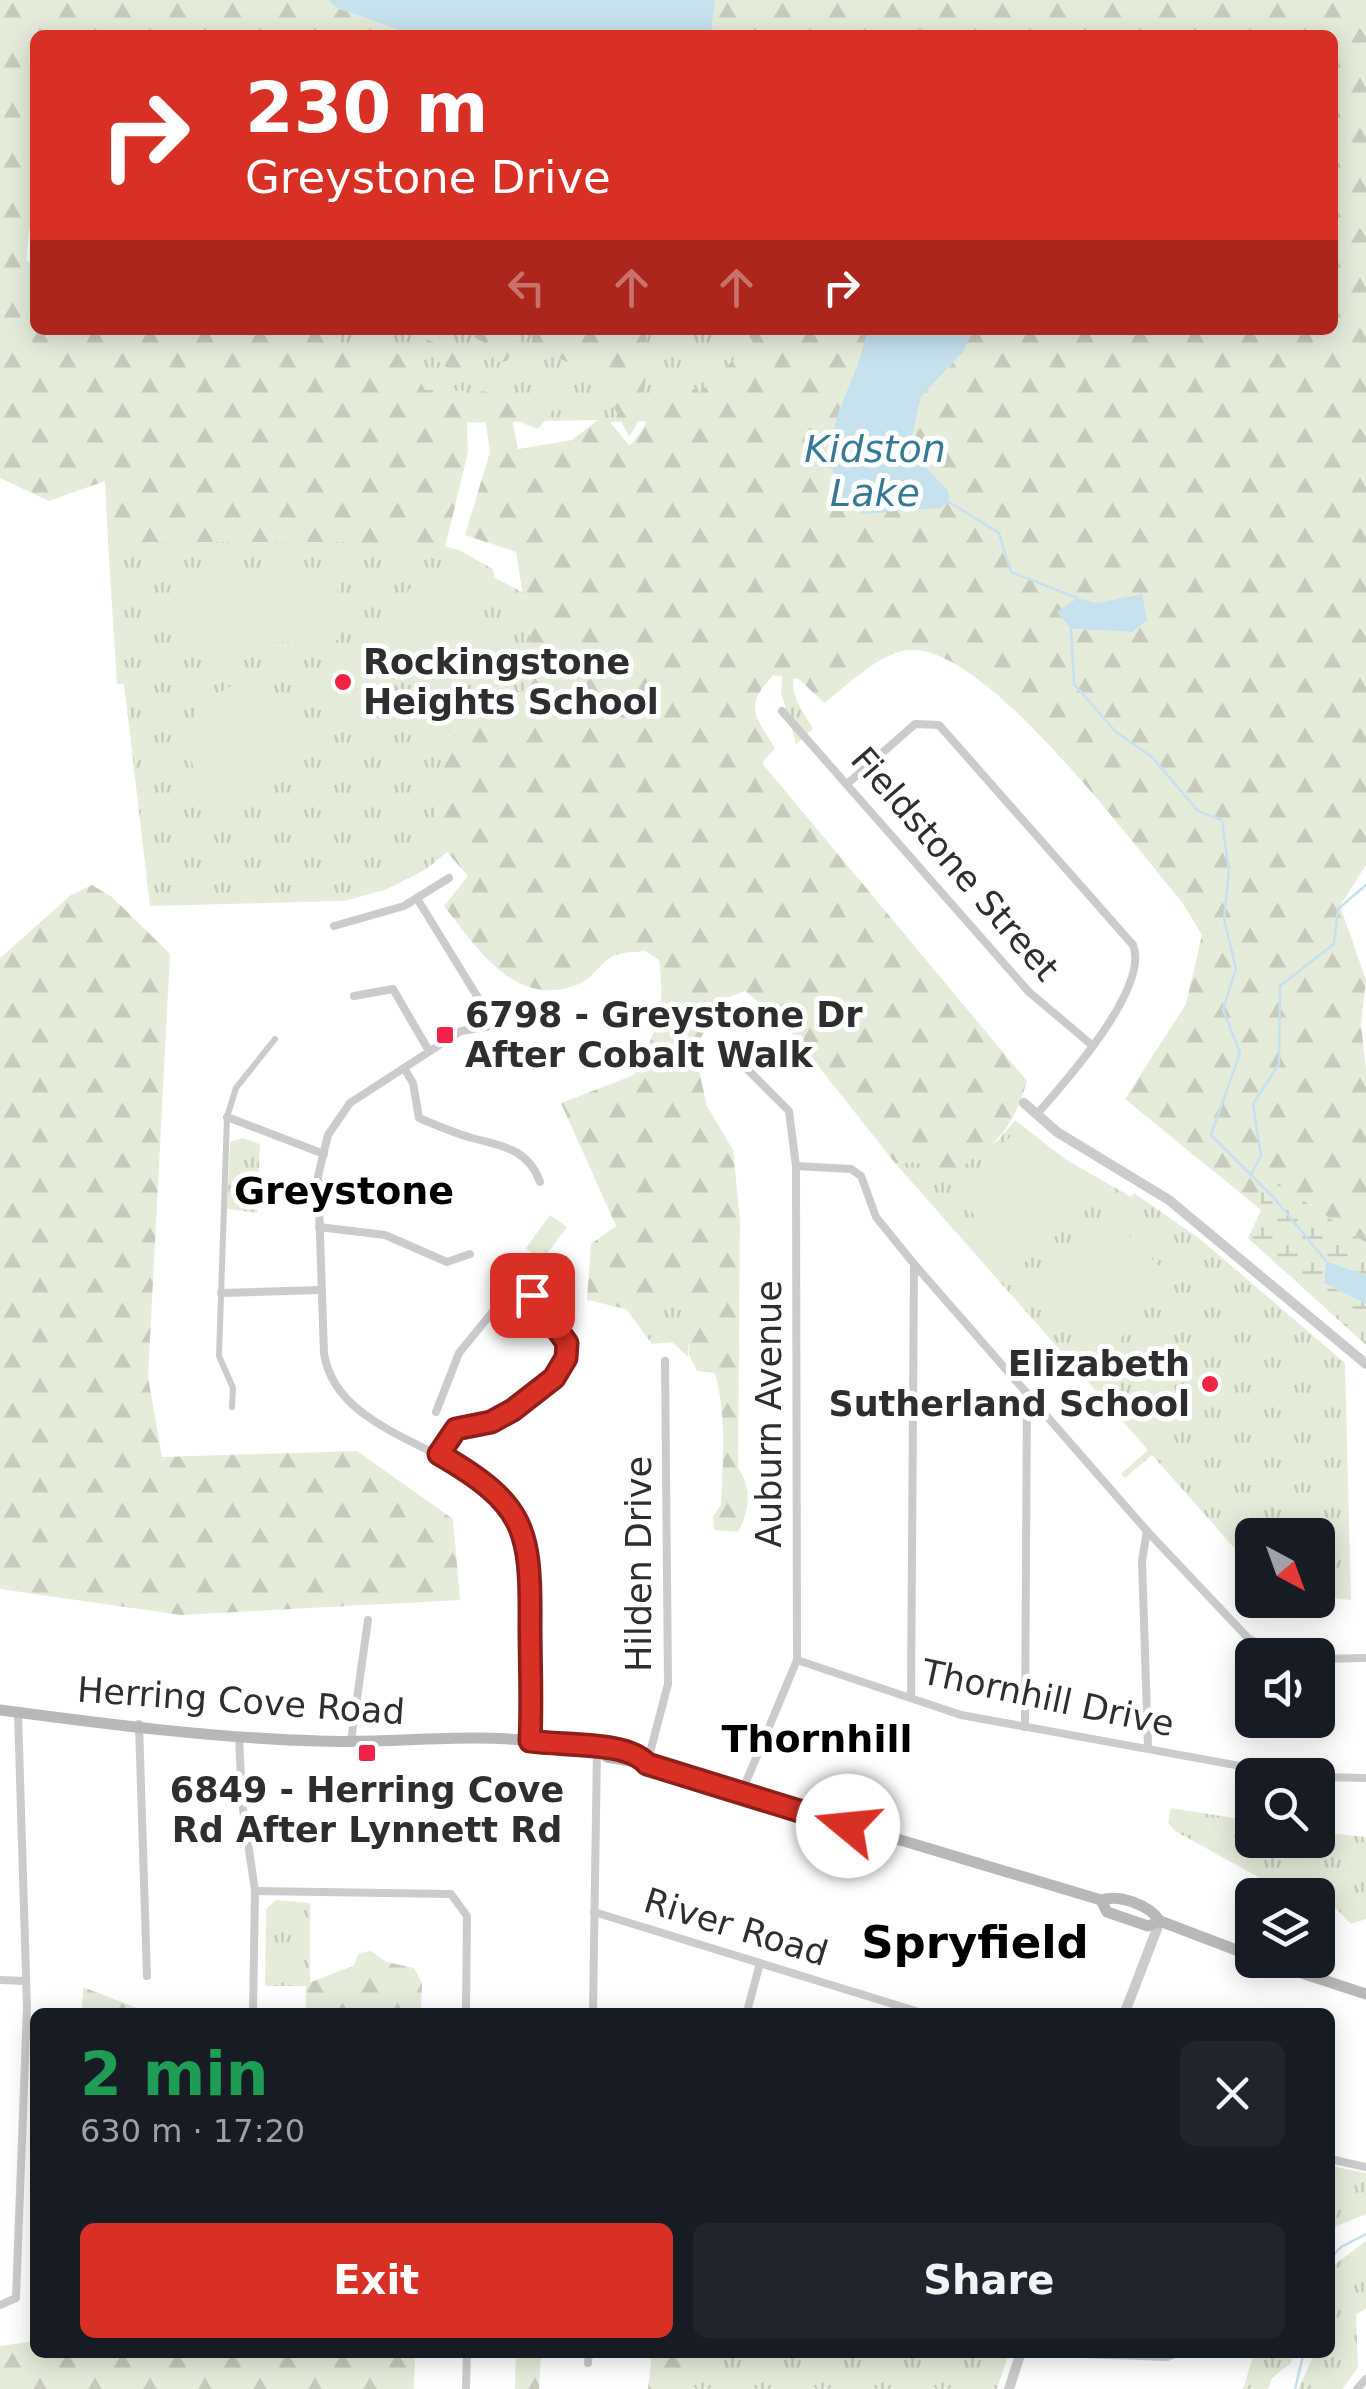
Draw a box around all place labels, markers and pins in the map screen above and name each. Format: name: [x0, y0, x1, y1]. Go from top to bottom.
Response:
place label: Rockingstone Heights School: [363, 642, 659, 722]
marker: Rockingstone Heights School: [332, 671, 354, 693]
place label: 6798 - Greystone Dr After Cobalt Walk: [465, 995, 863, 1075]
marker: 6798 - Greystone Dr After Cobalt Walk: [434, 1024, 456, 1046]
pin: [490, 1253, 575, 1338]
place label: Elizabeth Sutherland School: [828, 1344, 1190, 1424]
marker: Elizabeth Sutherland School: [1199, 1373, 1221, 1395]
marker: 6849 - Herring Cove Rd After Lynnett Rd: [356, 1742, 378, 1764]
place label: 6849 - Herring Cove Rd After Lynnett Rd: [170, 1770, 564, 1850]

